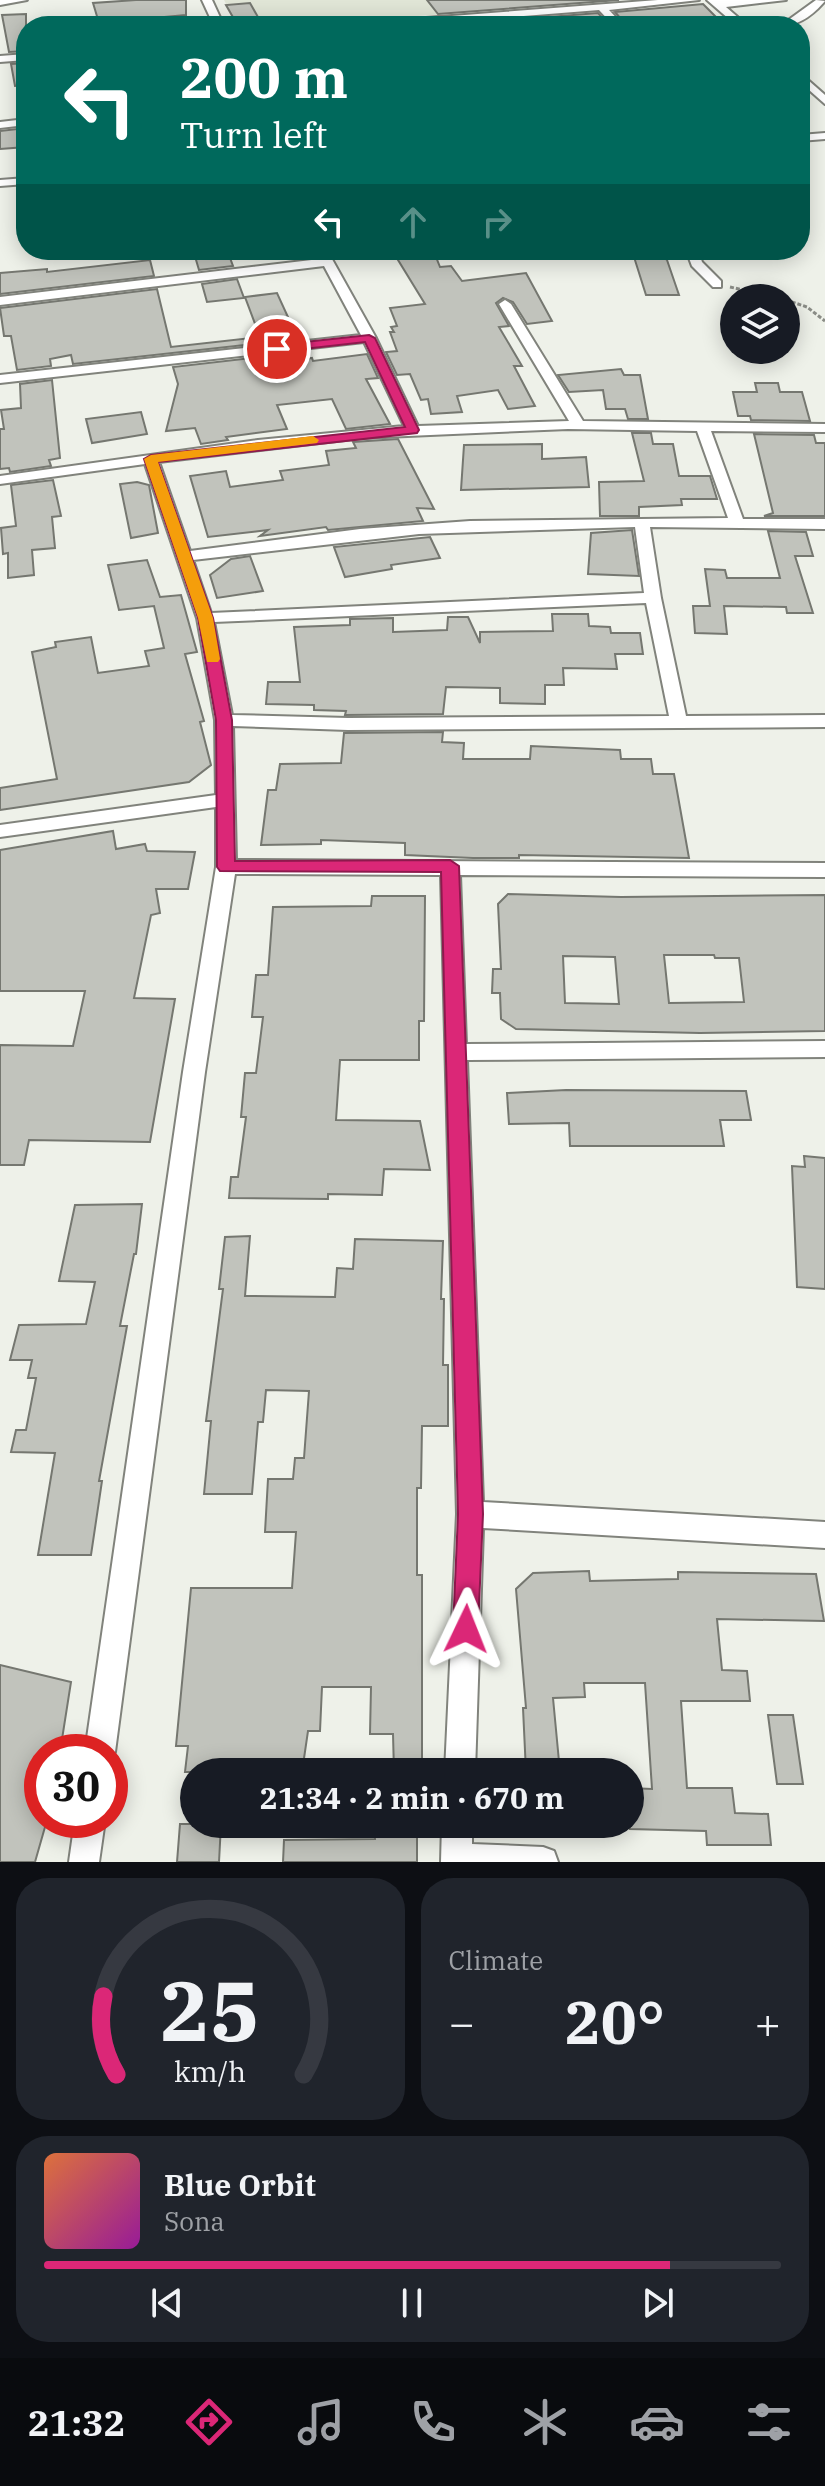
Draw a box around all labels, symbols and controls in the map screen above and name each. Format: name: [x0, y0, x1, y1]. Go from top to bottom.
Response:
text: 200 m: [180, 41, 348, 113]
icon: left: [48, 48, 152, 152]
text: Turn left: [180, 111, 327, 158]
icon: left: [307, 200, 351, 244]
icon: ahead: [391, 200, 435, 244]
icon: right: [475, 200, 519, 244]
map controls: [720, 284, 800, 364]
button: layers: [720, 284, 800, 364]
pin: [243, 315, 311, 383]
icon: arrive: [255, 327, 299, 371]
position arrow: [424, 1587, 508, 1671]
speed limit sign: 30: [24, 1734, 128, 1838]
text: 21:34 · 2 min · 670 m: [260, 1778, 564, 1817]
text: Climate: [449, 1943, 543, 1977]
text: 25: [160, 1956, 260, 2064]
text: 20°: [565, 1982, 665, 2061]
text: −: [449, 1994, 475, 2051]
text: +: [755, 1994, 781, 2051]
text: km/h: [174, 2053, 246, 2090]
text: Blue Orbit: [164, 2165, 316, 2204]
text: Sona: [164, 2204, 225, 2238]
icon: previous: [145, 2281, 189, 2325]
icon: pause: [390, 2281, 434, 2325]
icon: next: [636, 2281, 680, 2325]
icon: directions: [181, 2394, 237, 2450]
icon: music: [293, 2394, 349, 2450]
icon: phone: [405, 2394, 461, 2450]
icon: climate: [517, 2394, 573, 2450]
icon: car: [629, 2394, 685, 2450]
icon: filters: [741, 2394, 797, 2450]
text: 21:32: [28, 2399, 125, 2446]

